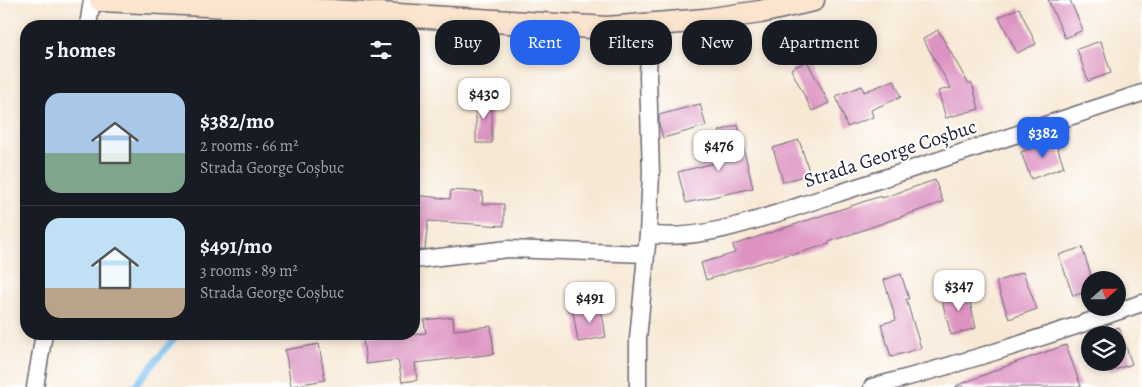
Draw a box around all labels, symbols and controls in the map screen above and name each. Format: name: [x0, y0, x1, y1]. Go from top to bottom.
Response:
chip: Buy: [435, 20, 500, 65]
chip: Rent: [510, 20, 580, 65]
chip: Filters: [590, 20, 672, 65]
chip: New: [682, 20, 752, 65]
chip: Apartment: [762, 20, 877, 65]
text: 5 homes: [45, 36, 116, 64]
icon: filters: [367, 36, 395, 64]
pin: $430: [454, 78, 514, 120]
text: $430: [469, 83, 499, 105]
text: $382/mo: [200, 107, 274, 135]
icon: home: [85, 113, 145, 173]
street label: Strada George Coșbuc: [800, 113, 980, 194]
pin: $382: [1013, 116, 1073, 159]
text: $382: [1028, 122, 1058, 144]
pin: $476: [689, 130, 749, 172]
text: 2 rooms · 66 m²: [200, 135, 298, 157]
text: $476: [704, 135, 734, 157]
text: Strada George Coșbuc: [200, 157, 344, 179]
text: $491/mo: [200, 232, 272, 260]
icon: home: [85, 238, 145, 298]
text: 3 rooms · 89 m²: [200, 260, 298, 282]
pin: $347: [929, 270, 989, 312]
north arrow: [1081, 271, 1126, 316]
map controls: [1081, 271, 1126, 371]
text: $347: [945, 275, 973, 297]
text: Strada George Coșbuc: [200, 282, 344, 304]
pin: $491: [560, 282, 620, 324]
text: $491: [576, 287, 604, 309]
button: layers: [1081, 326, 1126, 371]

